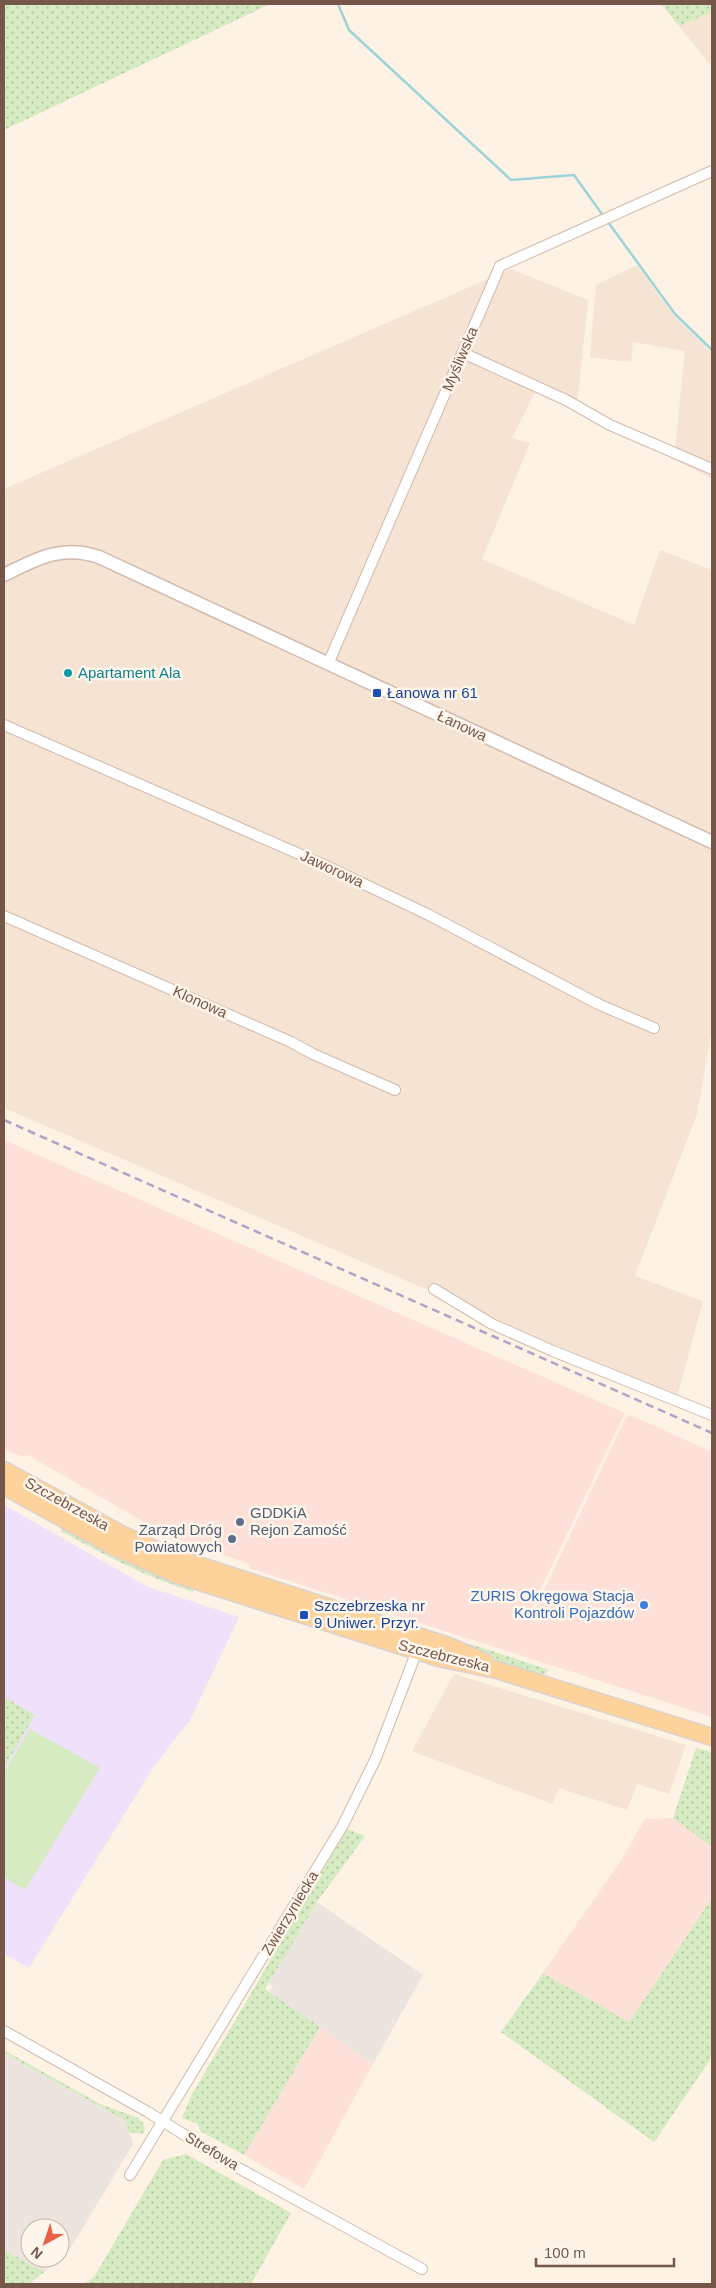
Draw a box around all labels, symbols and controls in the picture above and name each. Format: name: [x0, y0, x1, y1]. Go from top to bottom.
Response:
street label: Myśliwska: [438, 323, 481, 394]
place label: Apartament Ala: [78, 664, 181, 681]
marker: Apartament Ala: [62, 667, 74, 679]
place label: Łanowa nr 61: [387, 684, 478, 701]
marker: Łanowa nr 61: [371, 687, 383, 699]
street label: Łanowa: [435, 707, 490, 745]
street label: Jaworowa: [298, 847, 367, 891]
street label: Klonowa: [170, 982, 231, 1021]
street label: Szczebrzeska: [22, 1473, 113, 1534]
place label: GDDKiA Rejon Zamość: [250, 1504, 347, 1538]
marker: GDDKiA Rejon Zamość: [234, 1516, 246, 1528]
place label: Zarząd Dróg Powiatowych: [134, 1521, 222, 1555]
marker: Zarząd Dróg Powiatowych: [226, 1533, 238, 1545]
place label: ZURIS Okręgowa Stacja Kontroli Pojazdów: [471, 1587, 635, 1621]
place label: Szczebrzeska nr 9 Uniwer. Przyr.: [314, 1597, 425, 1631]
marker: ZURIS Okręgowa Stacja Kontroli Pojazdów: [638, 1599, 650, 1611]
marker: Szczebrzeska nr 9 Uniwer. Przyr.: [298, 1609, 310, 1621]
street label: Szczebrzeska: [397, 1636, 492, 1675]
street label: Zwierzyniecka: [258, 1867, 322, 1958]
street label: Strefowa: [183, 2128, 243, 2173]
north arrow: [20, 2218, 70, 2268]
scale bar: [536, 2236, 674, 2268]
text: N: [28, 2244, 46, 2262]
text: 100 m: [544, 2244, 586, 2261]

